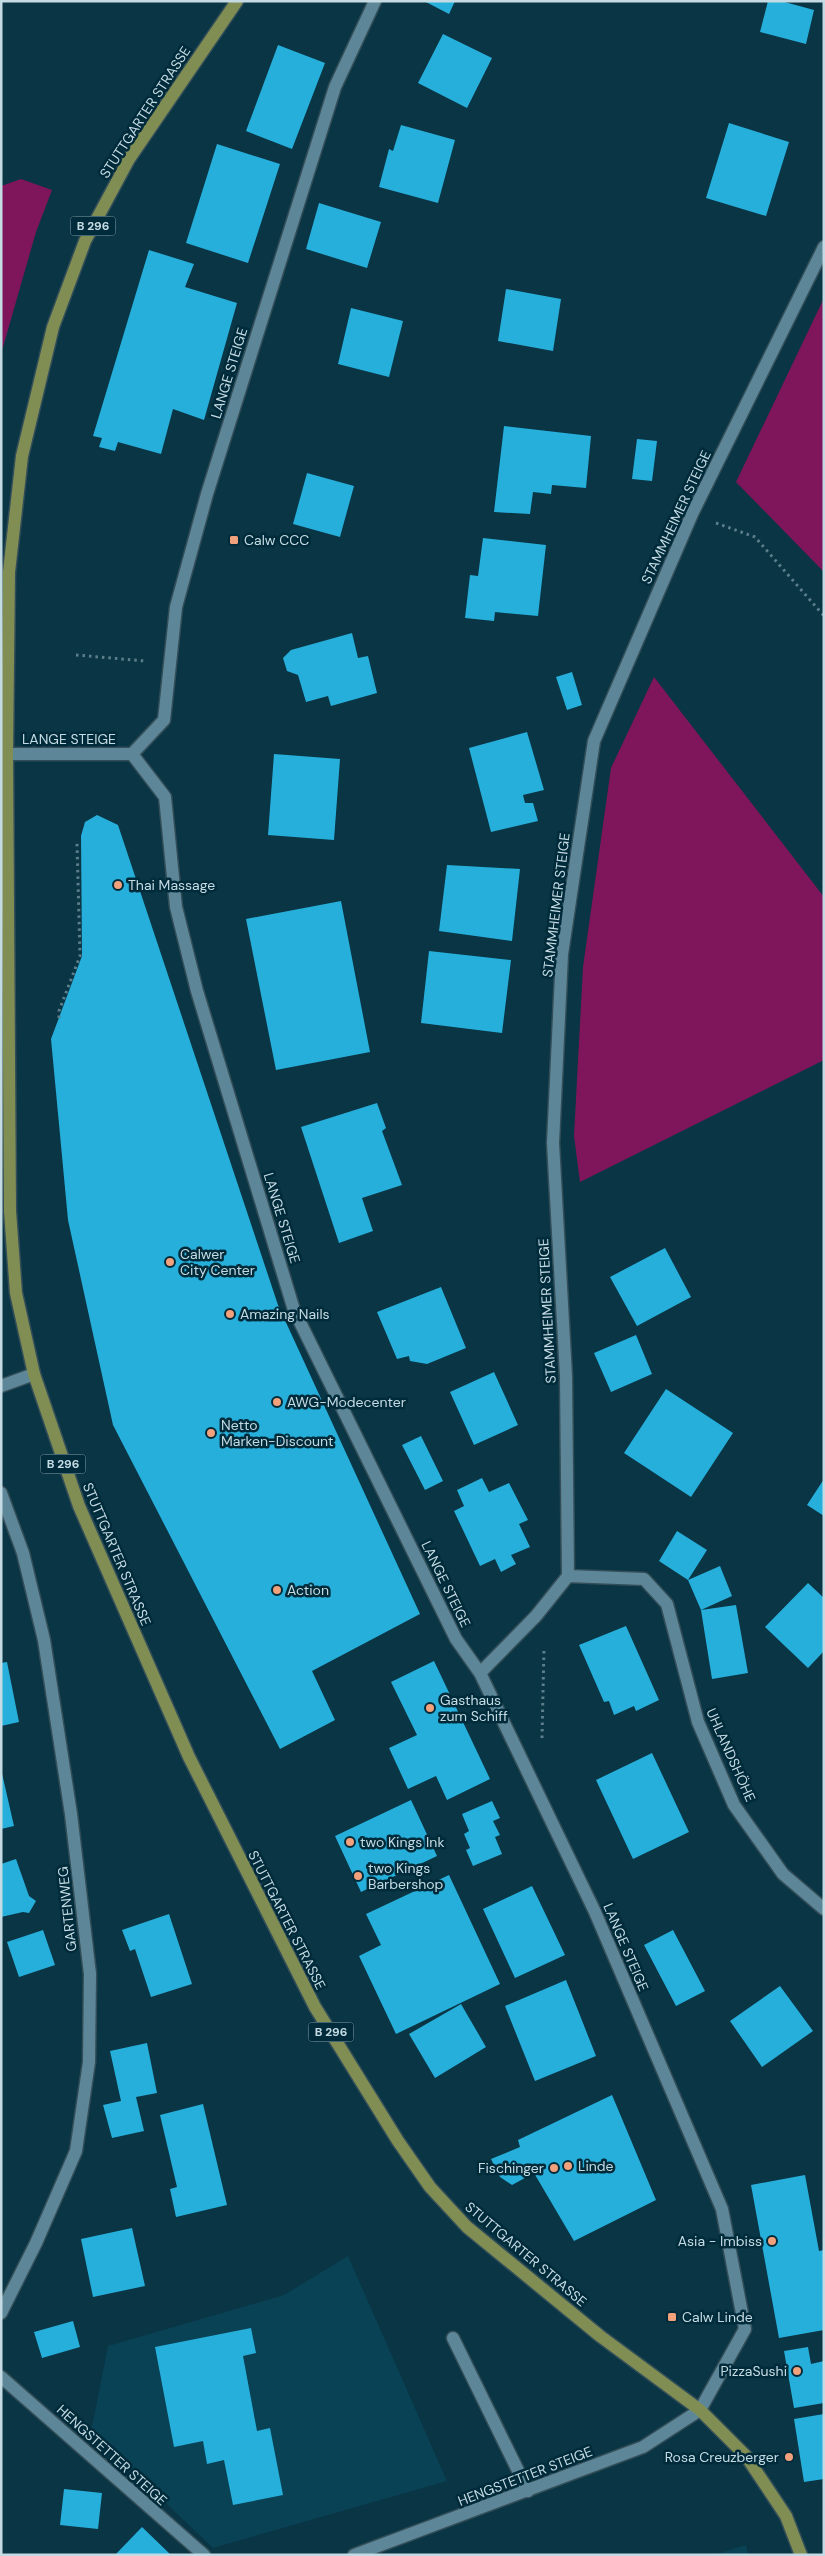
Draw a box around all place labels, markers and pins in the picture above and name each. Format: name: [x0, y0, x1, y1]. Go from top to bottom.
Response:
place label: Calw CCC: [244, 531, 309, 549]
marker: Calw CCC: [228, 534, 240, 546]
place label: Thai Massage: [128, 876, 215, 894]
marker: Thai Massage: [112, 879, 124, 891]
place label: Calwer City Center: [180, 1245, 255, 1279]
marker: Calwer City Center: [164, 1256, 176, 1268]
place label: Amazing Nails: [240, 1305, 330, 1323]
marker: Amazing Nails: [224, 1308, 236, 1320]
place label: AWG-Modecenter: [287, 1393, 406, 1411]
marker: AWG-Modecenter: [271, 1396, 283, 1408]
place label: Netto Marken-Discount: [221, 1416, 334, 1450]
marker: Netto Marken-Discount: [205, 1427, 217, 1439]
place label: Action: [287, 1581, 329, 1599]
marker: Action: [271, 1584, 283, 1596]
place label: Gasthaus zum Schiff: [440, 1691, 508, 1725]
marker: Gasthaus zum Schiff: [424, 1702, 436, 1714]
place label: two Kings Ink: [360, 1833, 444, 1851]
marker: two Kings Ink: [344, 1836, 356, 1848]
place label: two Kings Barbershop: [368, 1859, 444, 1893]
marker: two Kings Barbershop: [352, 1870, 364, 1882]
place label: Linde: [578, 2157, 614, 2175]
place label: Fischinger: [478, 2159, 544, 2177]
marker: Linde: [562, 2160, 574, 2172]
marker: Fischinger: [548, 2162, 560, 2174]
place label: Asia - Imbiss: [678, 2232, 762, 2250]
marker: Asia - Imbiss: [766, 2235, 778, 2247]
place label: Calw Linde: [682, 2308, 753, 2326]
marker: Calw Linde: [666, 2311, 678, 2323]
place label: PizzaSushi: [721, 2362, 787, 2380]
marker: PizzaSushi: [791, 2365, 803, 2377]
place label: Rosa Creuzberger: [665, 2448, 779, 2466]
marker: Rosa Creuzberger: [783, 2451, 795, 2463]

